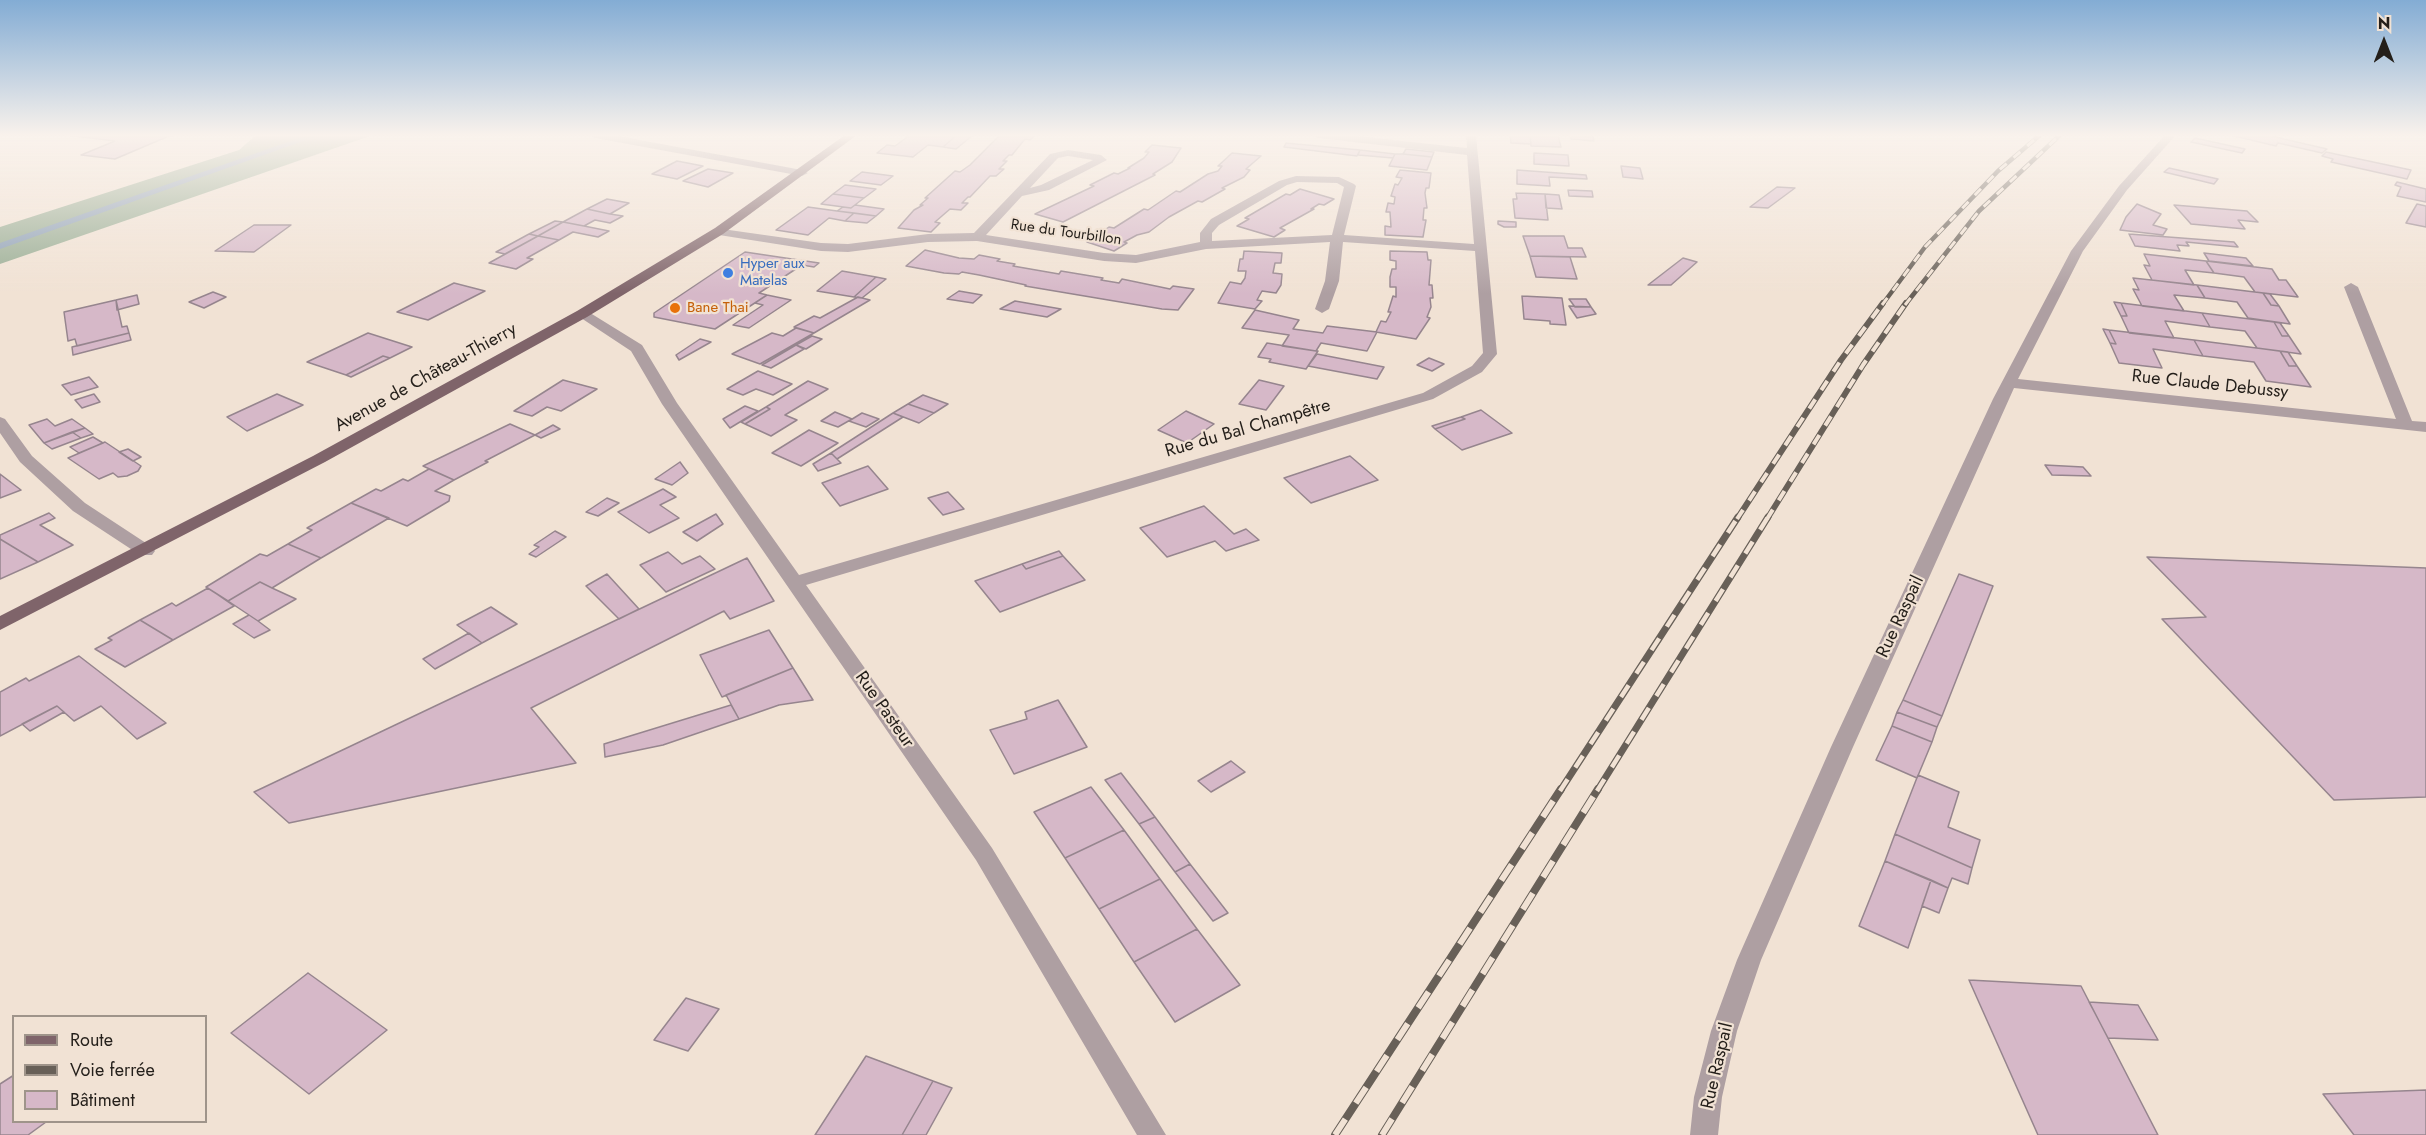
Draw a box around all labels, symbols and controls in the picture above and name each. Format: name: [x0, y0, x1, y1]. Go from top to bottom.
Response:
north arrow: [2354, 12, 2414, 72]
text: N: [2378, 12, 2390, 35]
street label: Rue du Tourbillon: [1010, 216, 1122, 250]
place label: Hyper aux Matelas: [740, 255, 805, 290]
marker: Hyper aux Matelas: [721, 266, 735, 280]
place label: Bane Thai: [687, 299, 749, 317]
marker: Bane Thai: [668, 301, 682, 315]
street label: Avenue de Château-Thierry: [331, 319, 521, 437]
street label: Rue Claude Debussy: [2131, 366, 2289, 404]
street label: Rue du Bal Champêtre: [1163, 395, 1333, 463]
street label: Rue Raspail: [1873, 573, 1929, 661]
street label: Rue Pasteur: [850, 667, 918, 753]
legend: [12, 1015, 207, 1123]
street label: Rue Raspail: [1698, 1021, 1738, 1111]
text: Route: [70, 1027, 113, 1053]
text: Voie ferrée: [70, 1057, 155, 1083]
text: Bâtiment: [70, 1087, 135, 1113]

